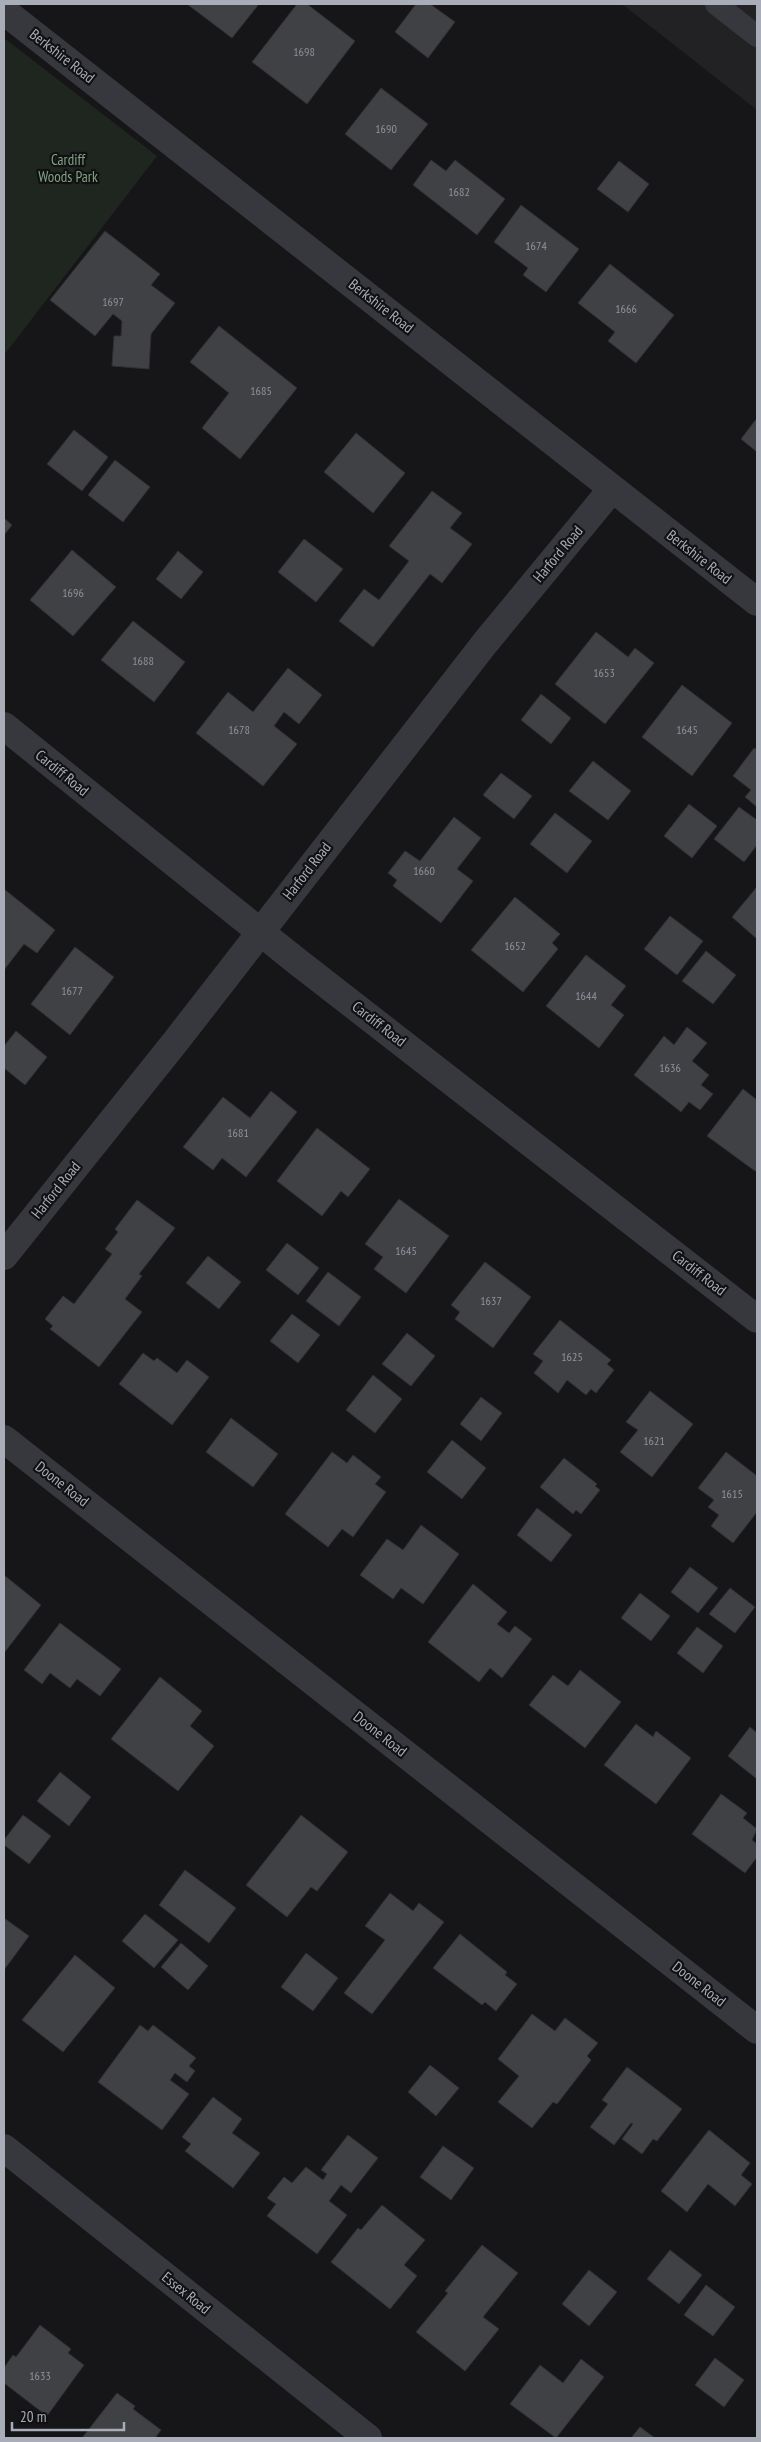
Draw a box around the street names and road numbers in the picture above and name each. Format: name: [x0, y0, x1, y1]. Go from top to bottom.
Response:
street label: Berkshire Road: [26, 24, 99, 87]
street label: Berkshire Road: [345, 274, 418, 337]
street label: Harford Road: [529, 522, 587, 586]
street label: Berkshire Road: [663, 525, 736, 588]
street label: Cardiff Road: [32, 745, 93, 800]
street label: Harford Road: [278, 838, 335, 903]
street label: Cardiff Road: [349, 997, 410, 1050]
street label: Harford Road: [27, 1157, 84, 1222]
street label: Cardiff Road: [669, 1246, 730, 1299]
street label: Doone Road: [32, 1457, 93, 1510]
street label: Doone Road: [350, 1707, 411, 1760]
street label: Doone Road: [669, 1957, 730, 2010]
street label: Essex Road: [158, 2267, 214, 2318]

